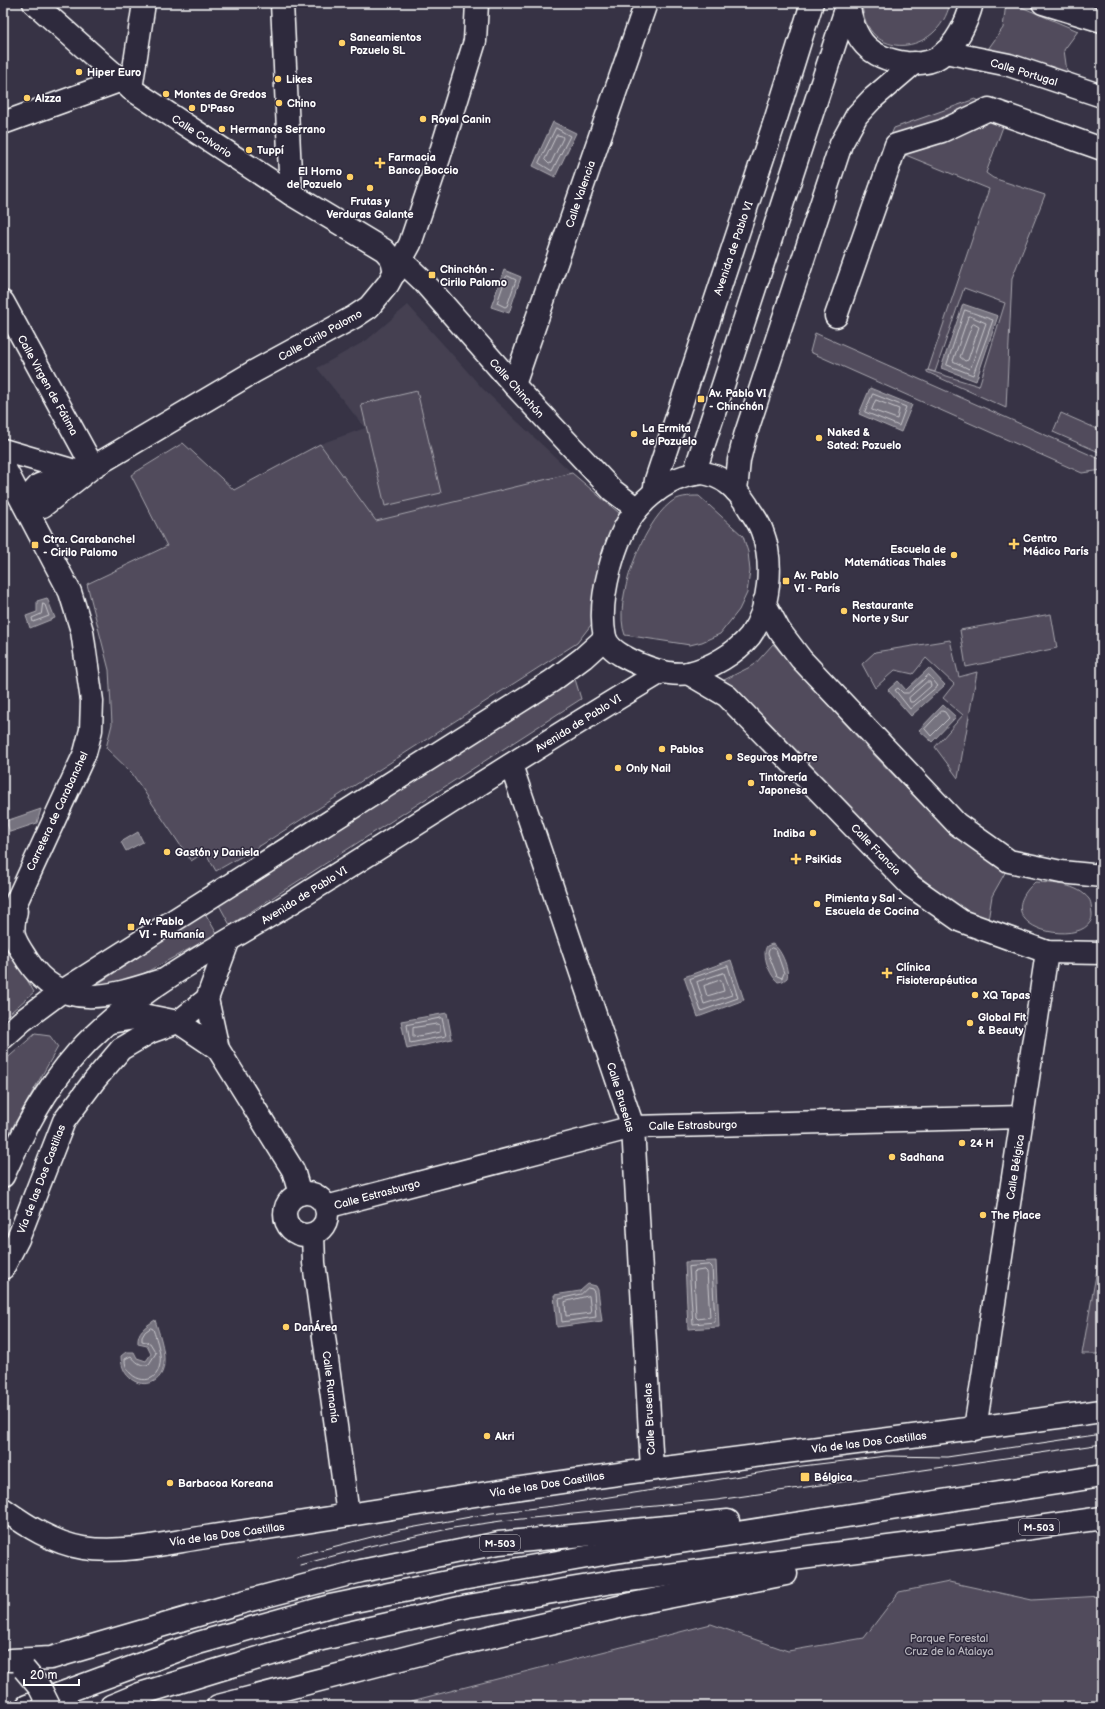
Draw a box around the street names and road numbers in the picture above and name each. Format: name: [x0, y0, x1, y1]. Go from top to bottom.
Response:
street label: Calle Portugal: [989, 56, 1059, 89]
street label: Calle Calvario: [169, 112, 234, 161]
street label: Calle Valencia: [563, 159, 598, 229]
street label: Avenida de Pablo VI: [711, 199, 756, 297]
street label: Calle Cirilo Palomo: [276, 307, 364, 364]
street label: Calle Virgen de Fátima: [15, 333, 81, 438]
street label: Calle Chinchón: [487, 356, 547, 421]
street label: Avenida de Pablo VI: [533, 691, 624, 755]
street label: Carretera de Carabanchel: [24, 749, 91, 873]
street label: Calle Francia: [848, 821, 903, 878]
street label: Avenida de Pablo VI: [259, 863, 350, 927]
street label: Calle Bruselas: [604, 1061, 637, 1134]
street label: Calle Estrasburgo: [649, 1118, 737, 1133]
street label: Vía de las Dos Castillas: [15, 1122, 68, 1236]
street label: Calle Bélgica: [1004, 1134, 1027, 1201]
street label: Calle Estrasburgo: [333, 1177, 422, 1212]
street label: Calle Rumanía: [320, 1350, 341, 1424]
street label: Calle Bruselas: [641, 1382, 658, 1455]
street label: Vía de las Dos Castillas: [811, 1429, 928, 1456]
street label: Vía de las Dos Castillas: [489, 1469, 606, 1500]
road number: M-503: [1019, 1519, 1059, 1535]
street label: Vía de las Dos Castillas: [169, 1520, 286, 1549]
road number: M-503: [480, 1535, 520, 1551]

